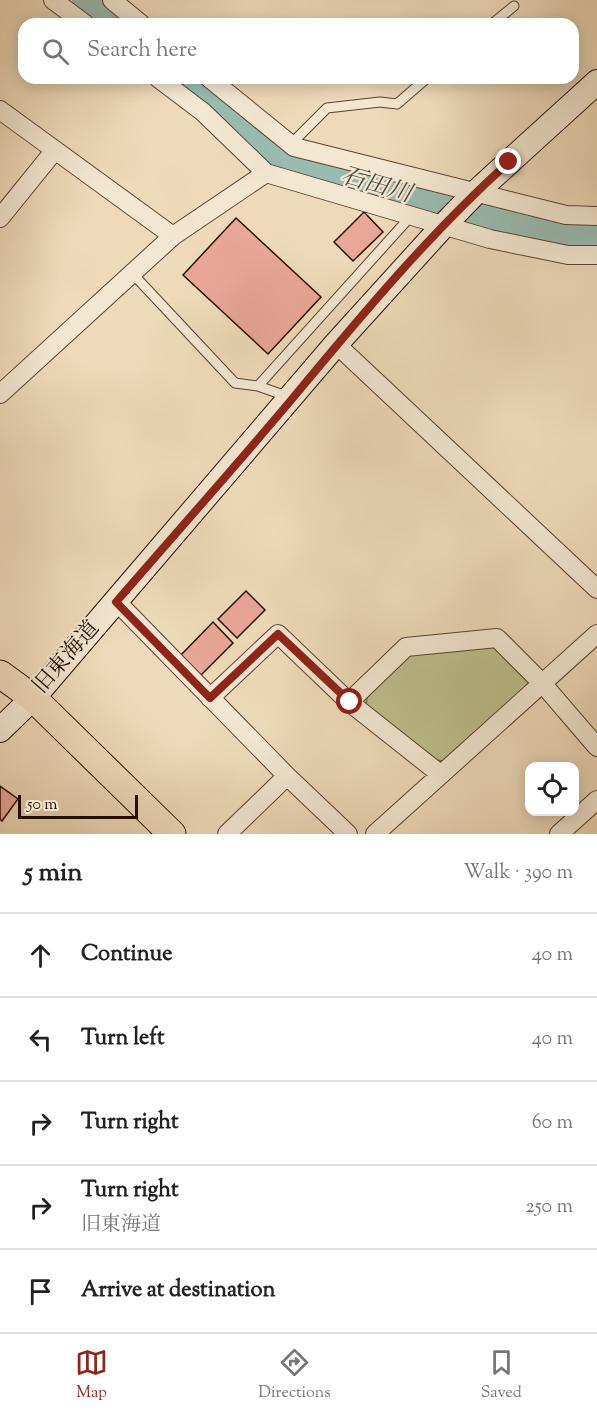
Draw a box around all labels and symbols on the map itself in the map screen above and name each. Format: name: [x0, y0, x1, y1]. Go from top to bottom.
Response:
route end: [495, 148, 521, 174]
water label: 石田川: [337, 160, 418, 213]
street label: 旧東海道: [26, 614, 108, 702]
route start: [336, 688, 362, 714]
scale bar: [18, 792, 138, 820]

